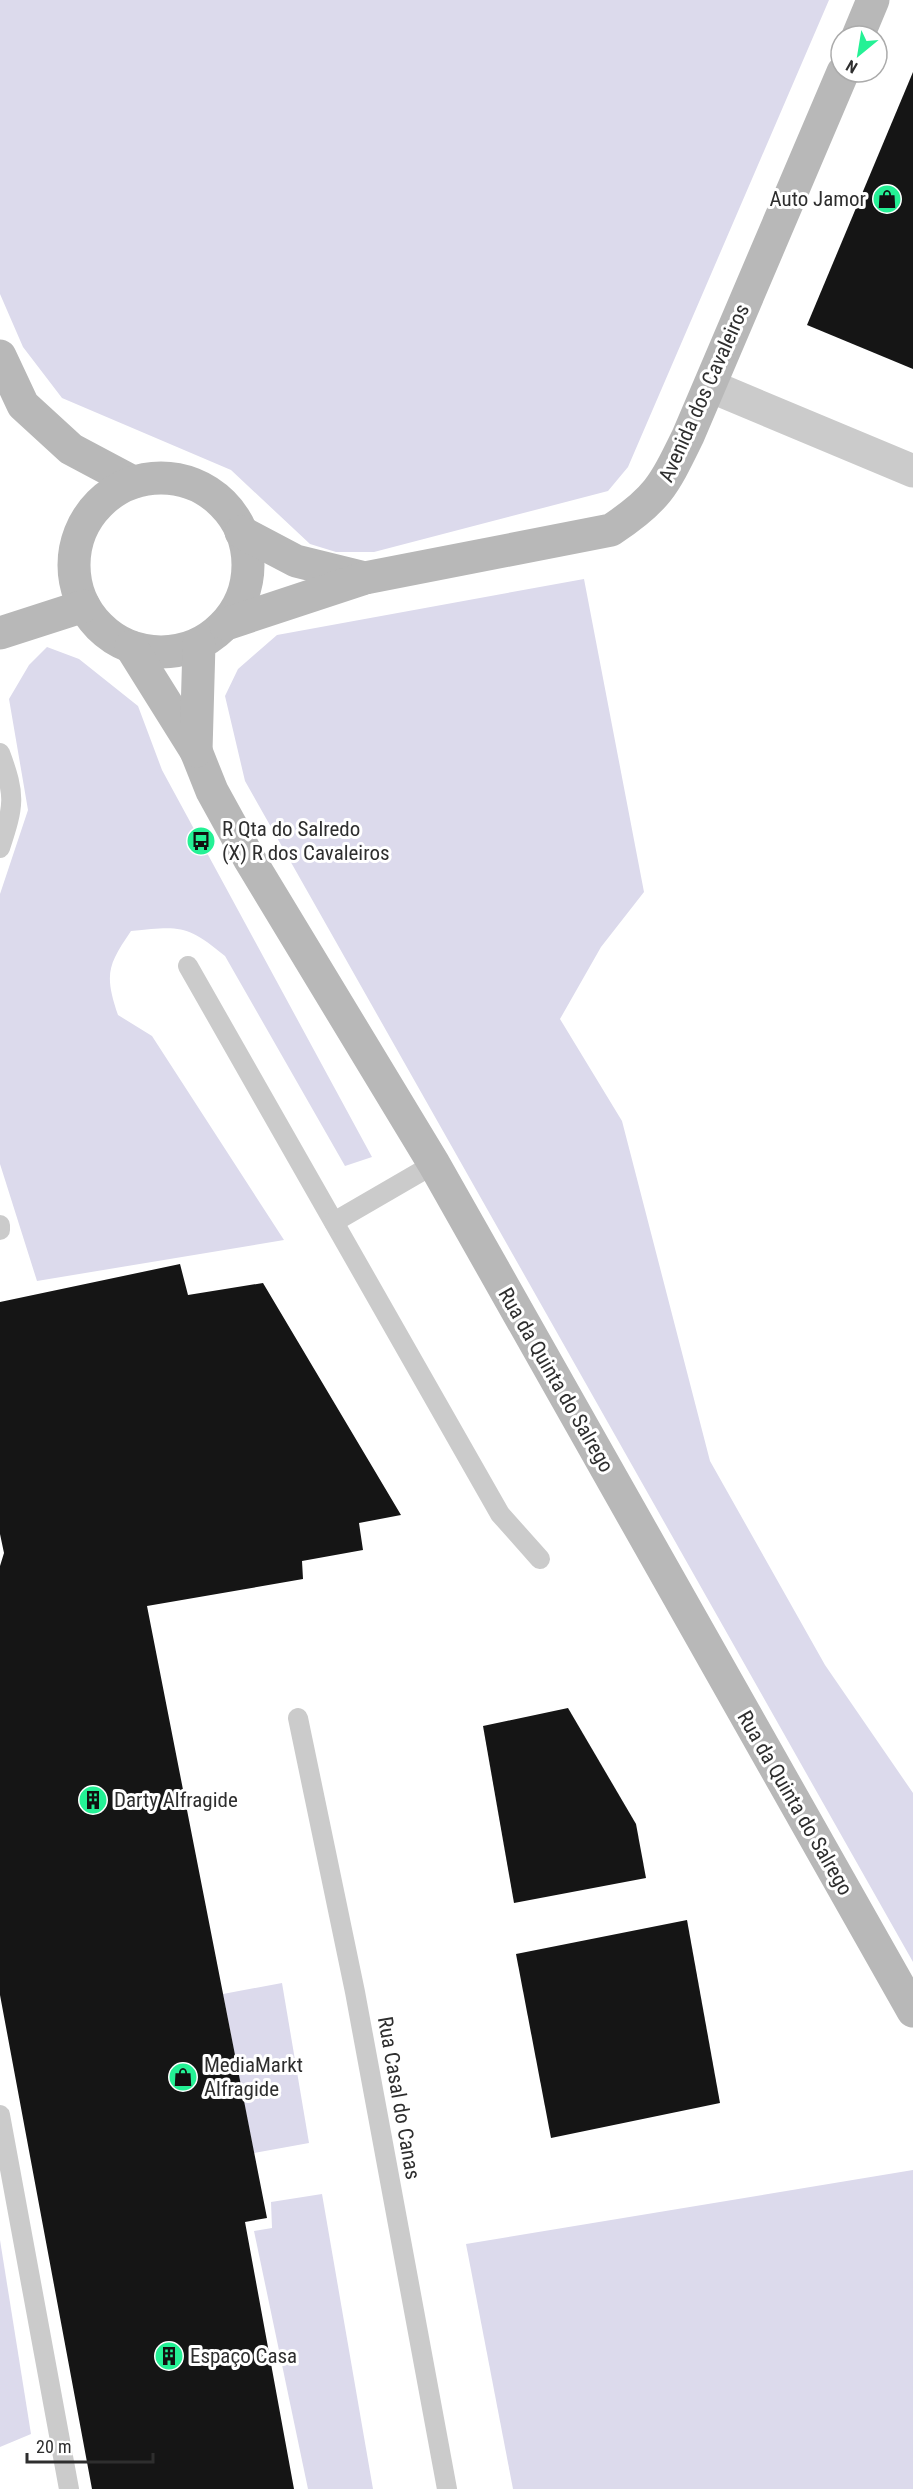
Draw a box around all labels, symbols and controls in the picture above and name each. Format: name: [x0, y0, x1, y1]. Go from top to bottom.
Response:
north arrow: [829, 24, 889, 84]
text: N: [843, 56, 861, 77]
shop icon: Auto Jamor: [871, 183, 903, 215]
place label: Auto Jamor: [770, 187, 866, 211]
street label: Avenida dos Cavaleiros: [654, 300, 754, 486]
place label: R Qta do Salredo (X) R dos Cavaleiros: [222, 817, 390, 865]
bus stop icon: R Qta do Salredo (X) R dos Cavaleiros: [185, 825, 217, 857]
street label: Rua da Quinta do Salrego: [493, 1284, 619, 1476]
street label: Rua da Quinta do Salrego: [732, 1707, 858, 1899]
building icon: Darty Alfragide: [77, 1784, 109, 1816]
place label: Darty Alfragide: [114, 1788, 238, 1812]
street label: Rua Casal do Canas: [373, 2015, 425, 2181]
place label: MediaMarkt Alfragide: [204, 2053, 303, 2101]
shop icon: MediaMarkt Alfragide: [167, 2061, 199, 2093]
building icon: Espaço Casa: [153, 2340, 185, 2372]
place label: Espaço Casa: [190, 2344, 297, 2368]
scale bar: [27, 2426, 153, 2464]
text: 20 m: [36, 2436, 71, 2457]

